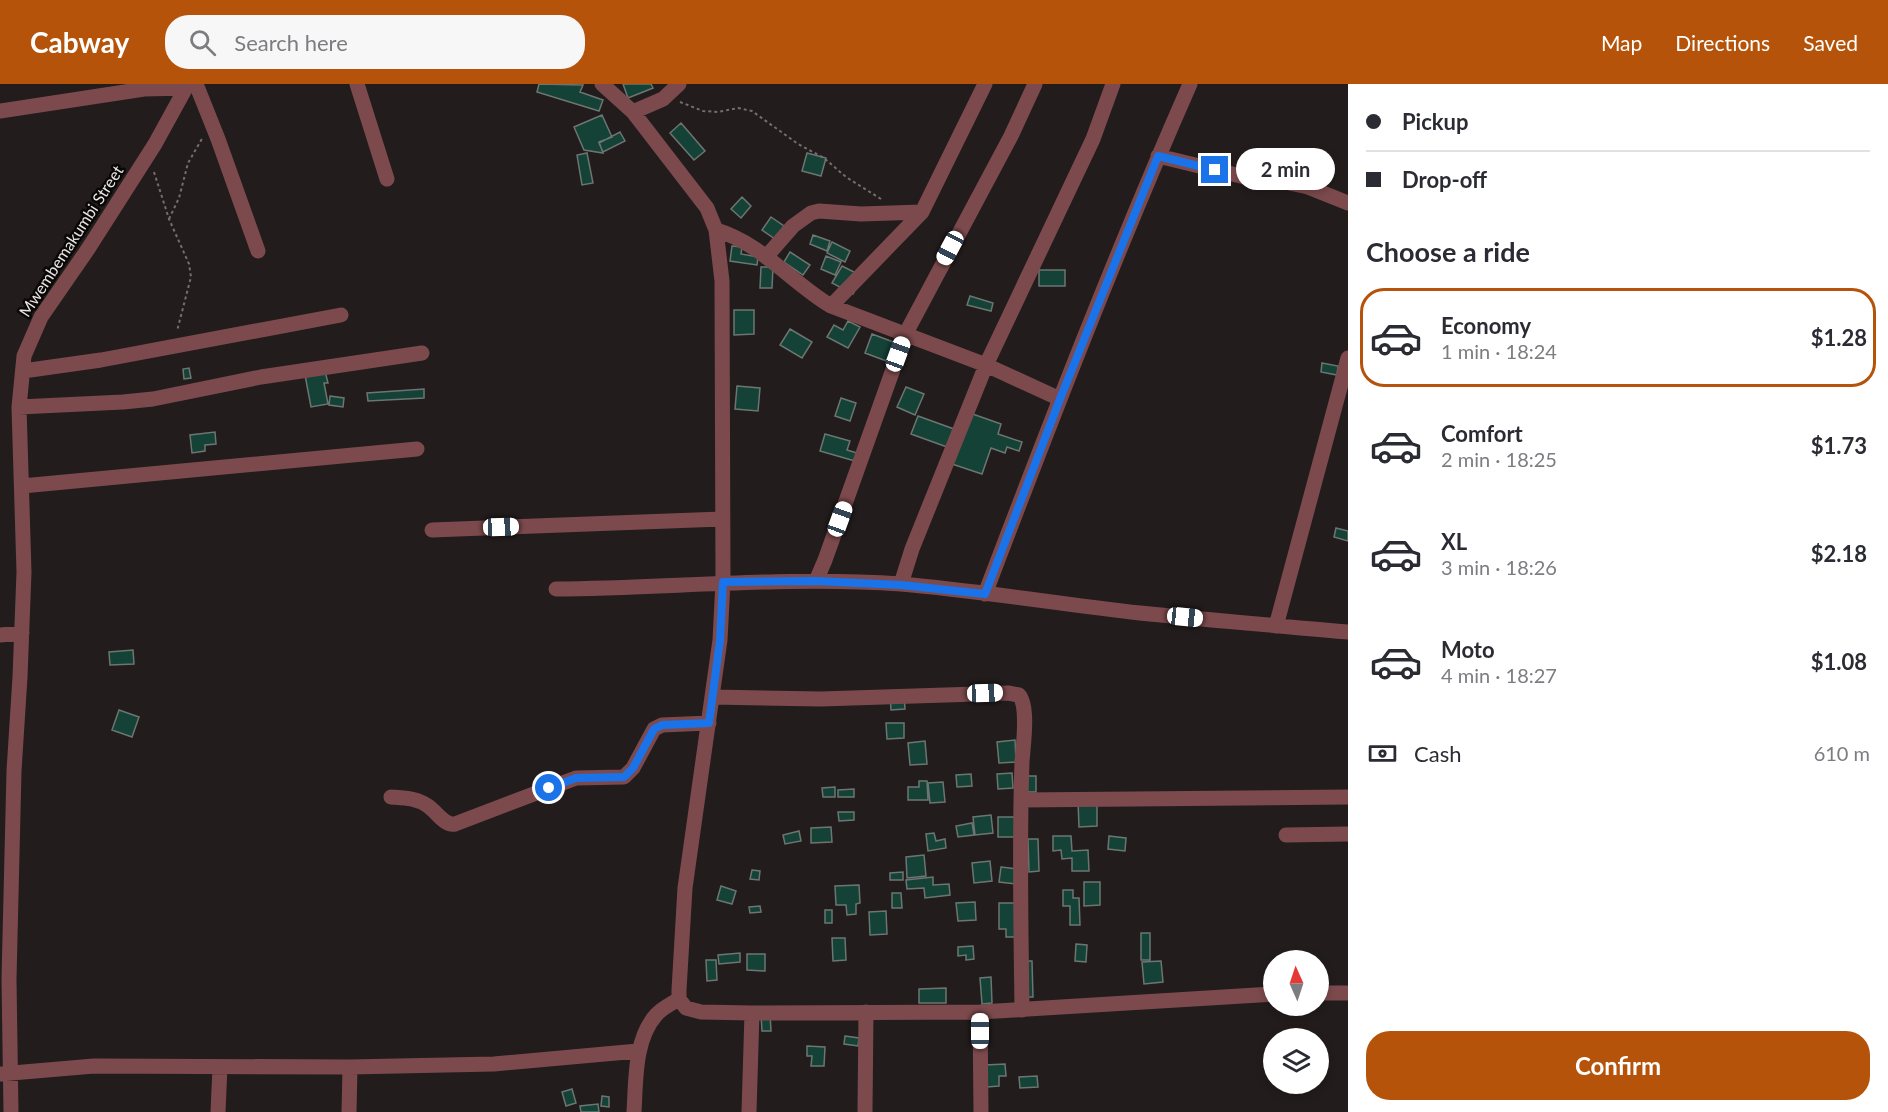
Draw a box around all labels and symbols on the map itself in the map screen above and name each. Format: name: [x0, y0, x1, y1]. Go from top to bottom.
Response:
callout: 2 min: [1236, 149, 1335, 191]
route end: [1201, 156, 1228, 183]
street label: Mwembemakumbi Street: [15, 161, 127, 320]
car: [934, 228, 966, 268]
car: [883, 334, 913, 374]
car: [825, 499, 855, 539]
car: [483, 517, 519, 537]
car: [1166, 606, 1204, 628]
car: [967, 683, 1003, 703]
route start: [535, 774, 562, 801]
north arrow: [1263, 950, 1329, 1016]
car: [971, 1013, 989, 1049]

